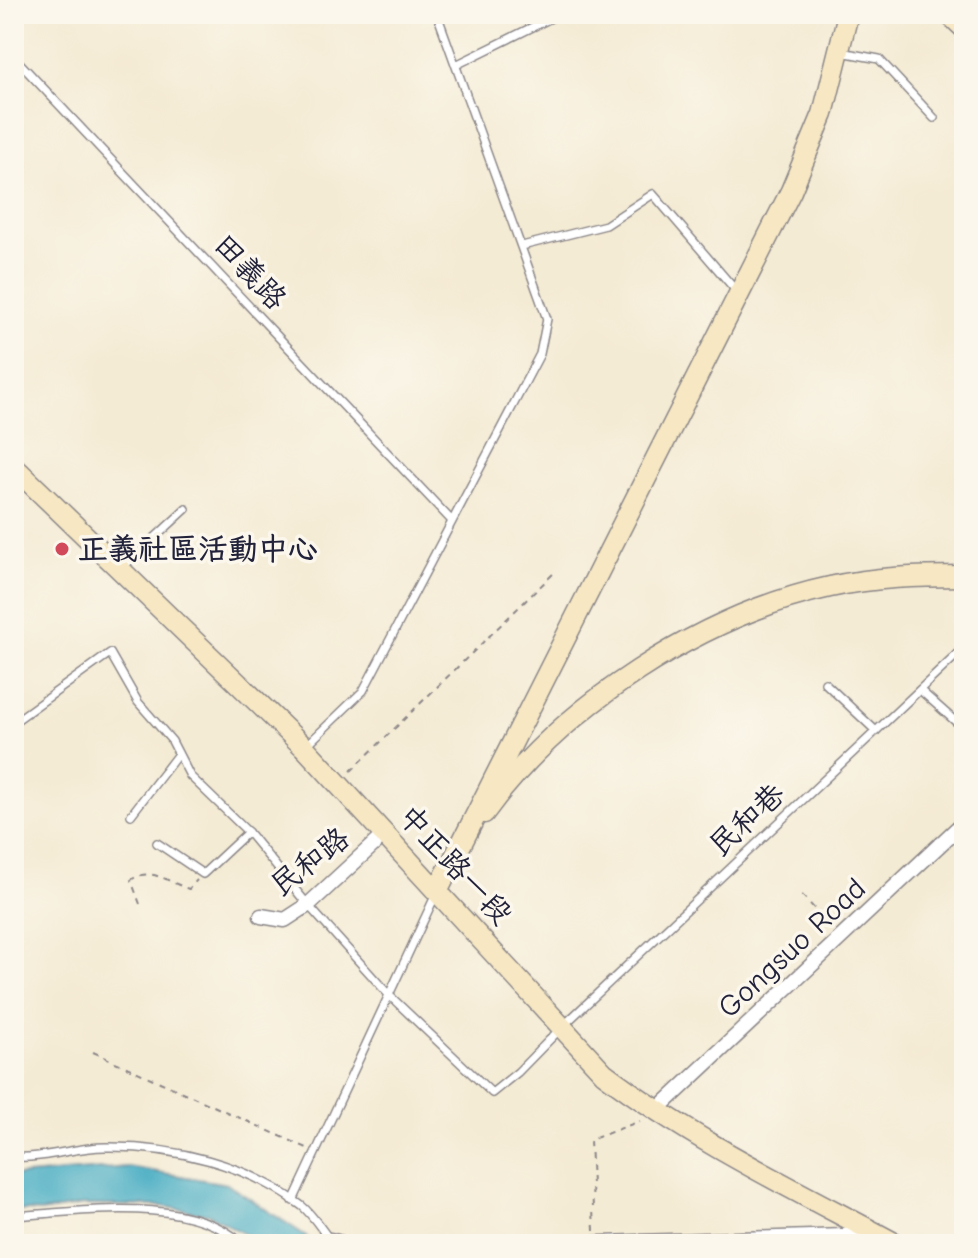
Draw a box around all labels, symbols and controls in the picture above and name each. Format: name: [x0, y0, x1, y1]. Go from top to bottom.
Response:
street label: 田義路: [207, 227, 293, 317]
place label: 正義社區活動中心: [78, 532, 318, 567]
marker: 正義社區活動中心: [53, 540, 71, 558]
street label: 民和巷: [702, 777, 792, 863]
street label: 中正路一段: [391, 798, 519, 932]
street label: 民和路: [264, 821, 356, 903]
street label: Gongsuo Road: [711, 871, 873, 1025]

